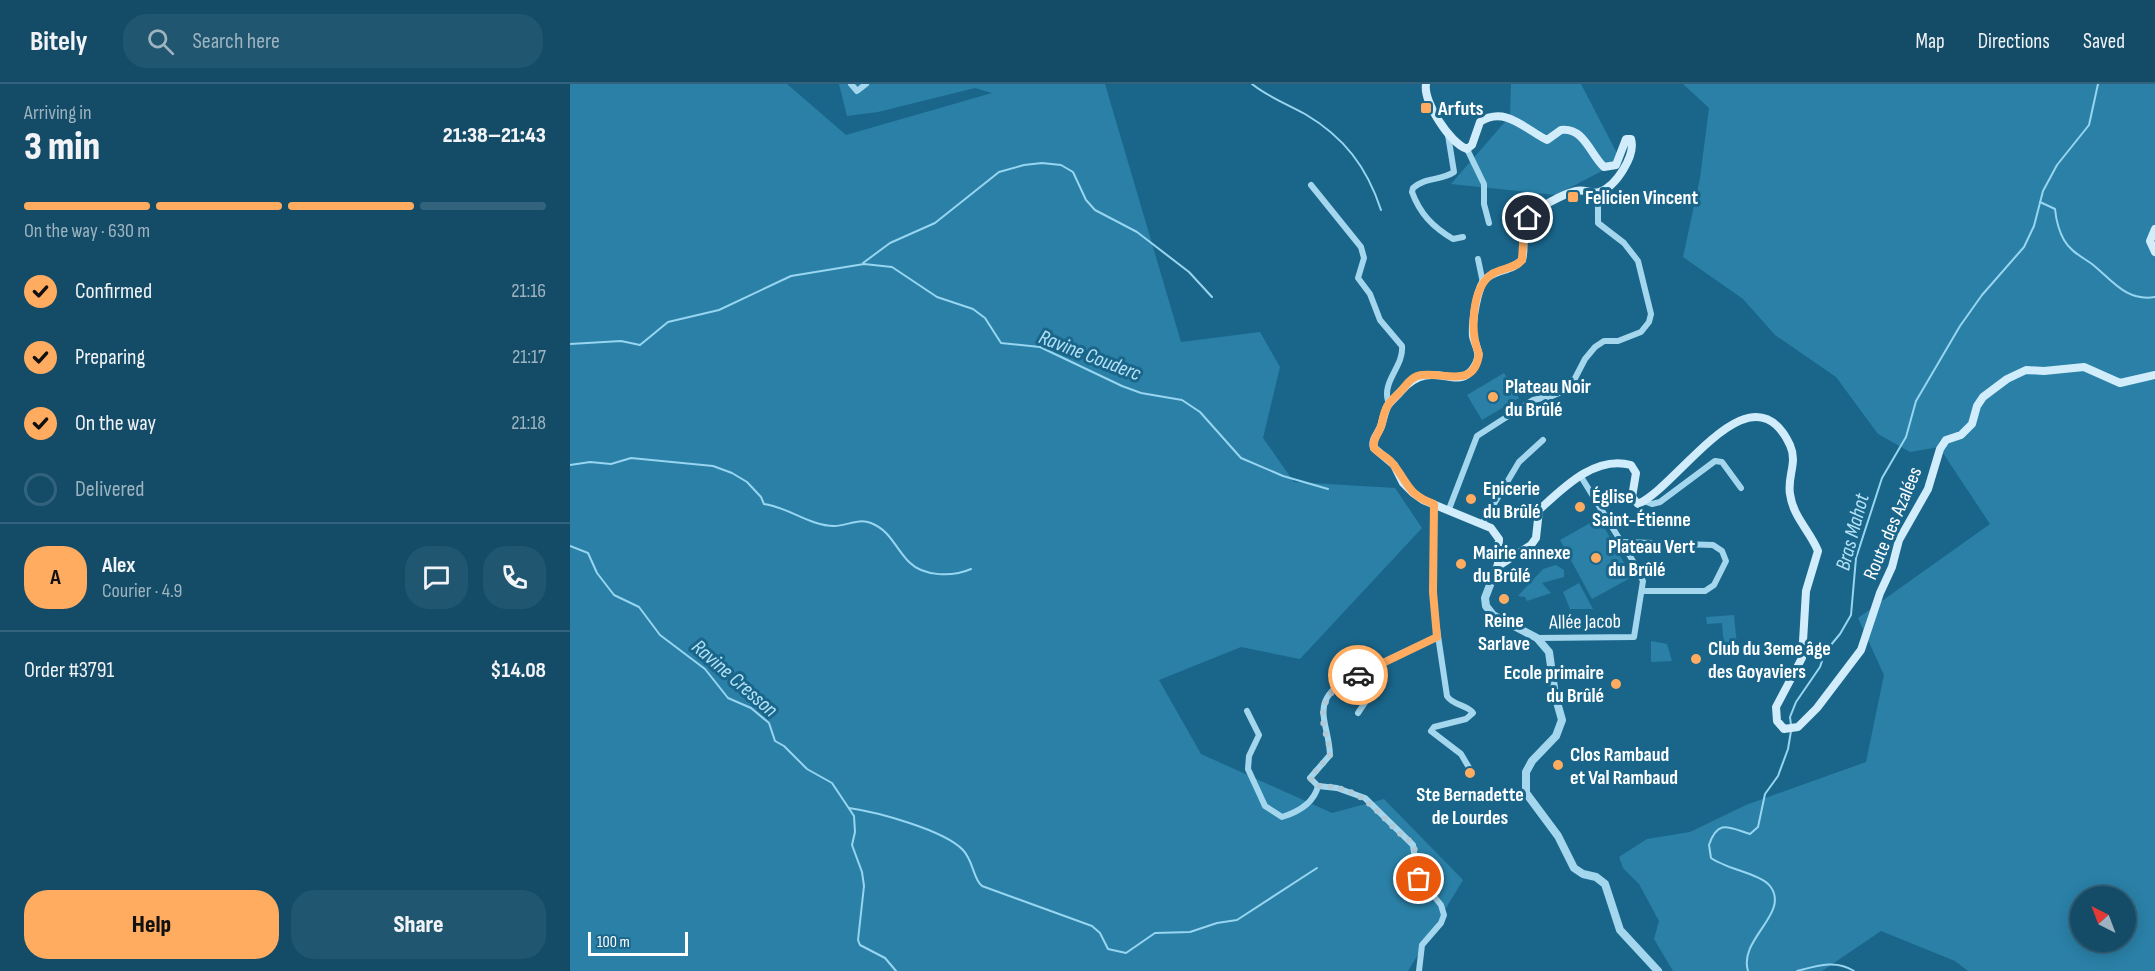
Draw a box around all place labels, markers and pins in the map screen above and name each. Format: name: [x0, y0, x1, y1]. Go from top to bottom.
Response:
place label: Arfuts: [1437, 97, 1484, 121]
marker: Arfuts: [1419, 101, 1433, 115]
place label: Felicien Vincent: [1585, 186, 1699, 210]
marker: Felicien Vincent: [1566, 190, 1580, 204]
pin: [1502, 192, 1553, 243]
place label: Plateau Noir du Brûlé: [1505, 375, 1591, 422]
marker: Plateau Noir du Brûlé: [1486, 390, 1500, 404]
place label: Epicerie du Brûlé: [1483, 477, 1541, 524]
place label: Église Saint-Étienne: [1592, 485, 1691, 532]
marker: Epicerie du Brûlé: [1464, 492, 1478, 506]
marker: Église Saint-Étienne: [1573, 500, 1587, 514]
place label: Plateau Vert du Brûlé: [1608, 535, 1695, 582]
place label: Mairie annexe du Brûlé: [1473, 541, 1571, 588]
marker: Plateau Vert du Brûlé: [1589, 551, 1603, 565]
marker: Mairie annexe du Brûlé: [1454, 557, 1468, 571]
marker: Reine Sarlave: [1497, 592, 1511, 606]
place label: Reine Sarlave: [1478, 609, 1530, 656]
place label: Club du 3eme âge des Goyaviers: [1708, 637, 1831, 684]
marker: Club du 3eme âge des Goyaviers: [1689, 652, 1703, 666]
place label: Ecole primaire du Brûlé: [1504, 661, 1604, 708]
marker: Ecole primaire du Brûlé: [1609, 677, 1623, 691]
place label: Clos Rambaud et Val Rambaud: [1570, 743, 1678, 790]
marker: Clos Rambaud et Val Rambaud: [1551, 758, 1565, 772]
marker: Ste Bernadette de Lourdes: [1463, 766, 1477, 780]
place label: Ste Bernadette de Lourdes: [1416, 783, 1524, 830]
pin: [1393, 853, 1444, 904]

